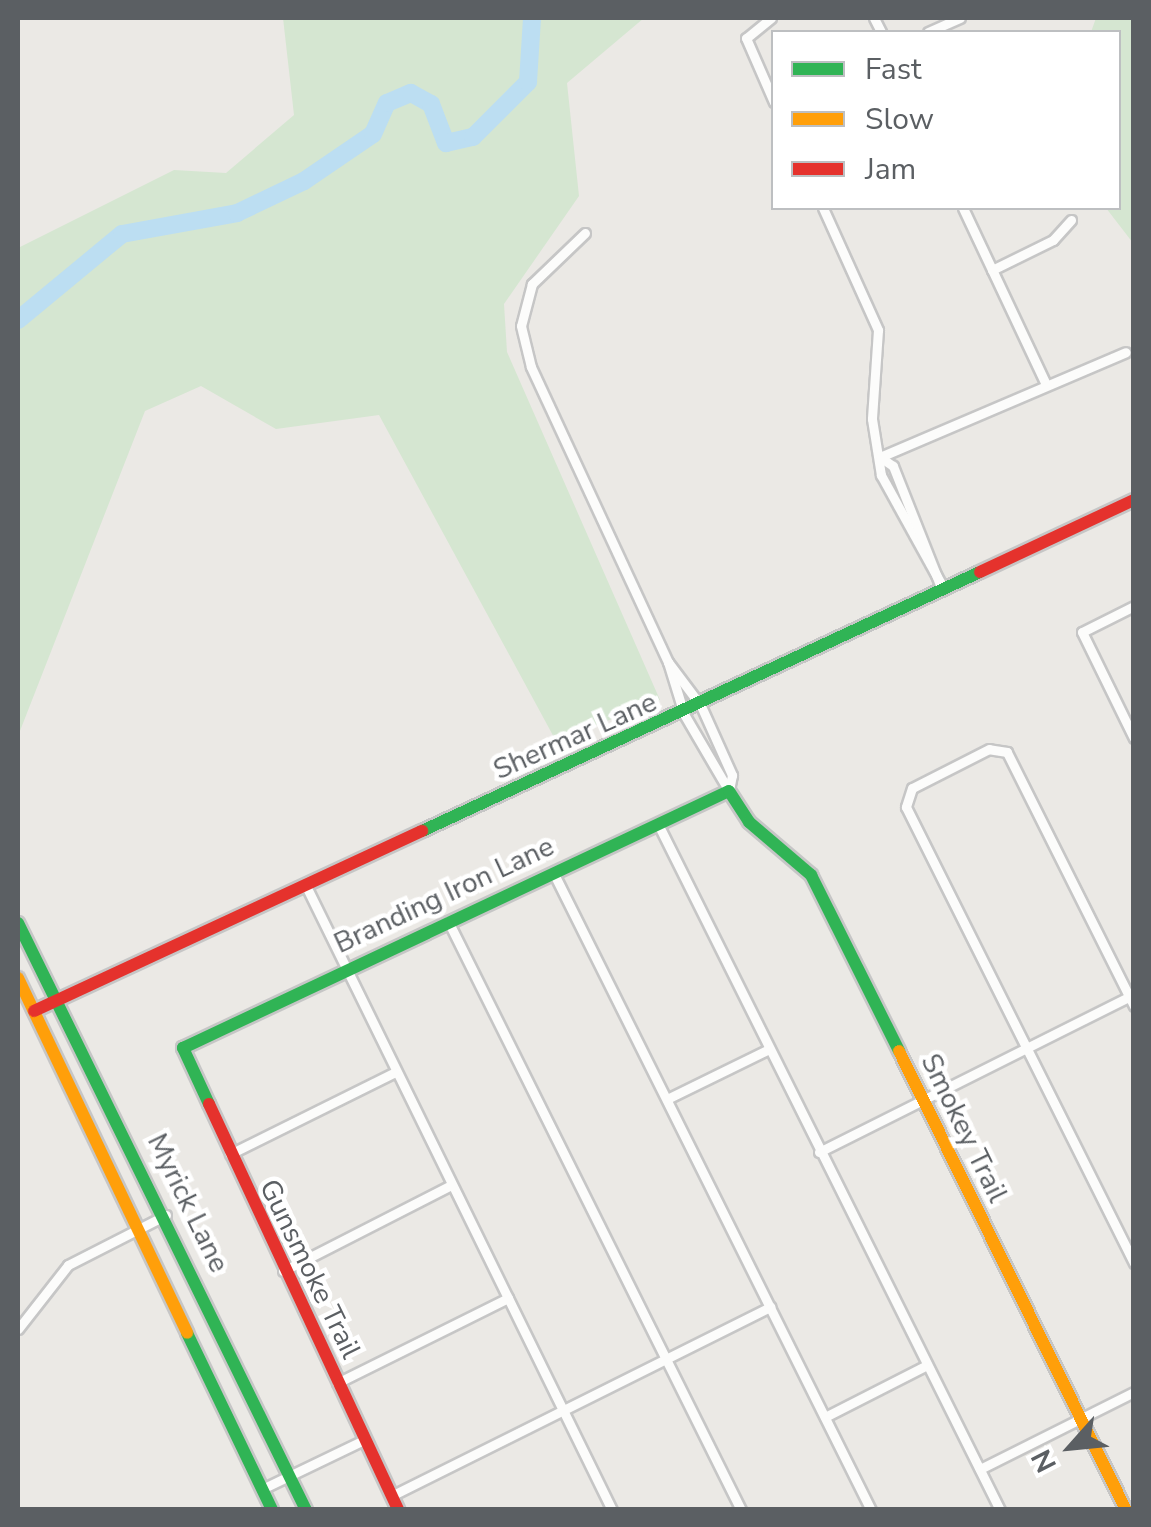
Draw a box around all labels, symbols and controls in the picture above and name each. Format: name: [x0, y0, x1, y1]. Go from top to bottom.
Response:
legend: [771, 30, 1121, 210]
text: Fast: [865, 49, 922, 90]
text: Slow: [865, 99, 934, 140]
text: Jam: [865, 149, 916, 190]
street label: Shermar Lane: [488, 685, 662, 787]
street label: Branding Iron Lane: [329, 829, 559, 961]
street label: Smokey Trail: [914, 1048, 1014, 1208]
street label: Myrick Lane: [140, 1128, 236, 1278]
street label: Gunsmoke Trail: [252, 1174, 368, 1364]
north arrow: [1021, 1397, 1121, 1497]
text: N: [1023, 1443, 1066, 1479]

